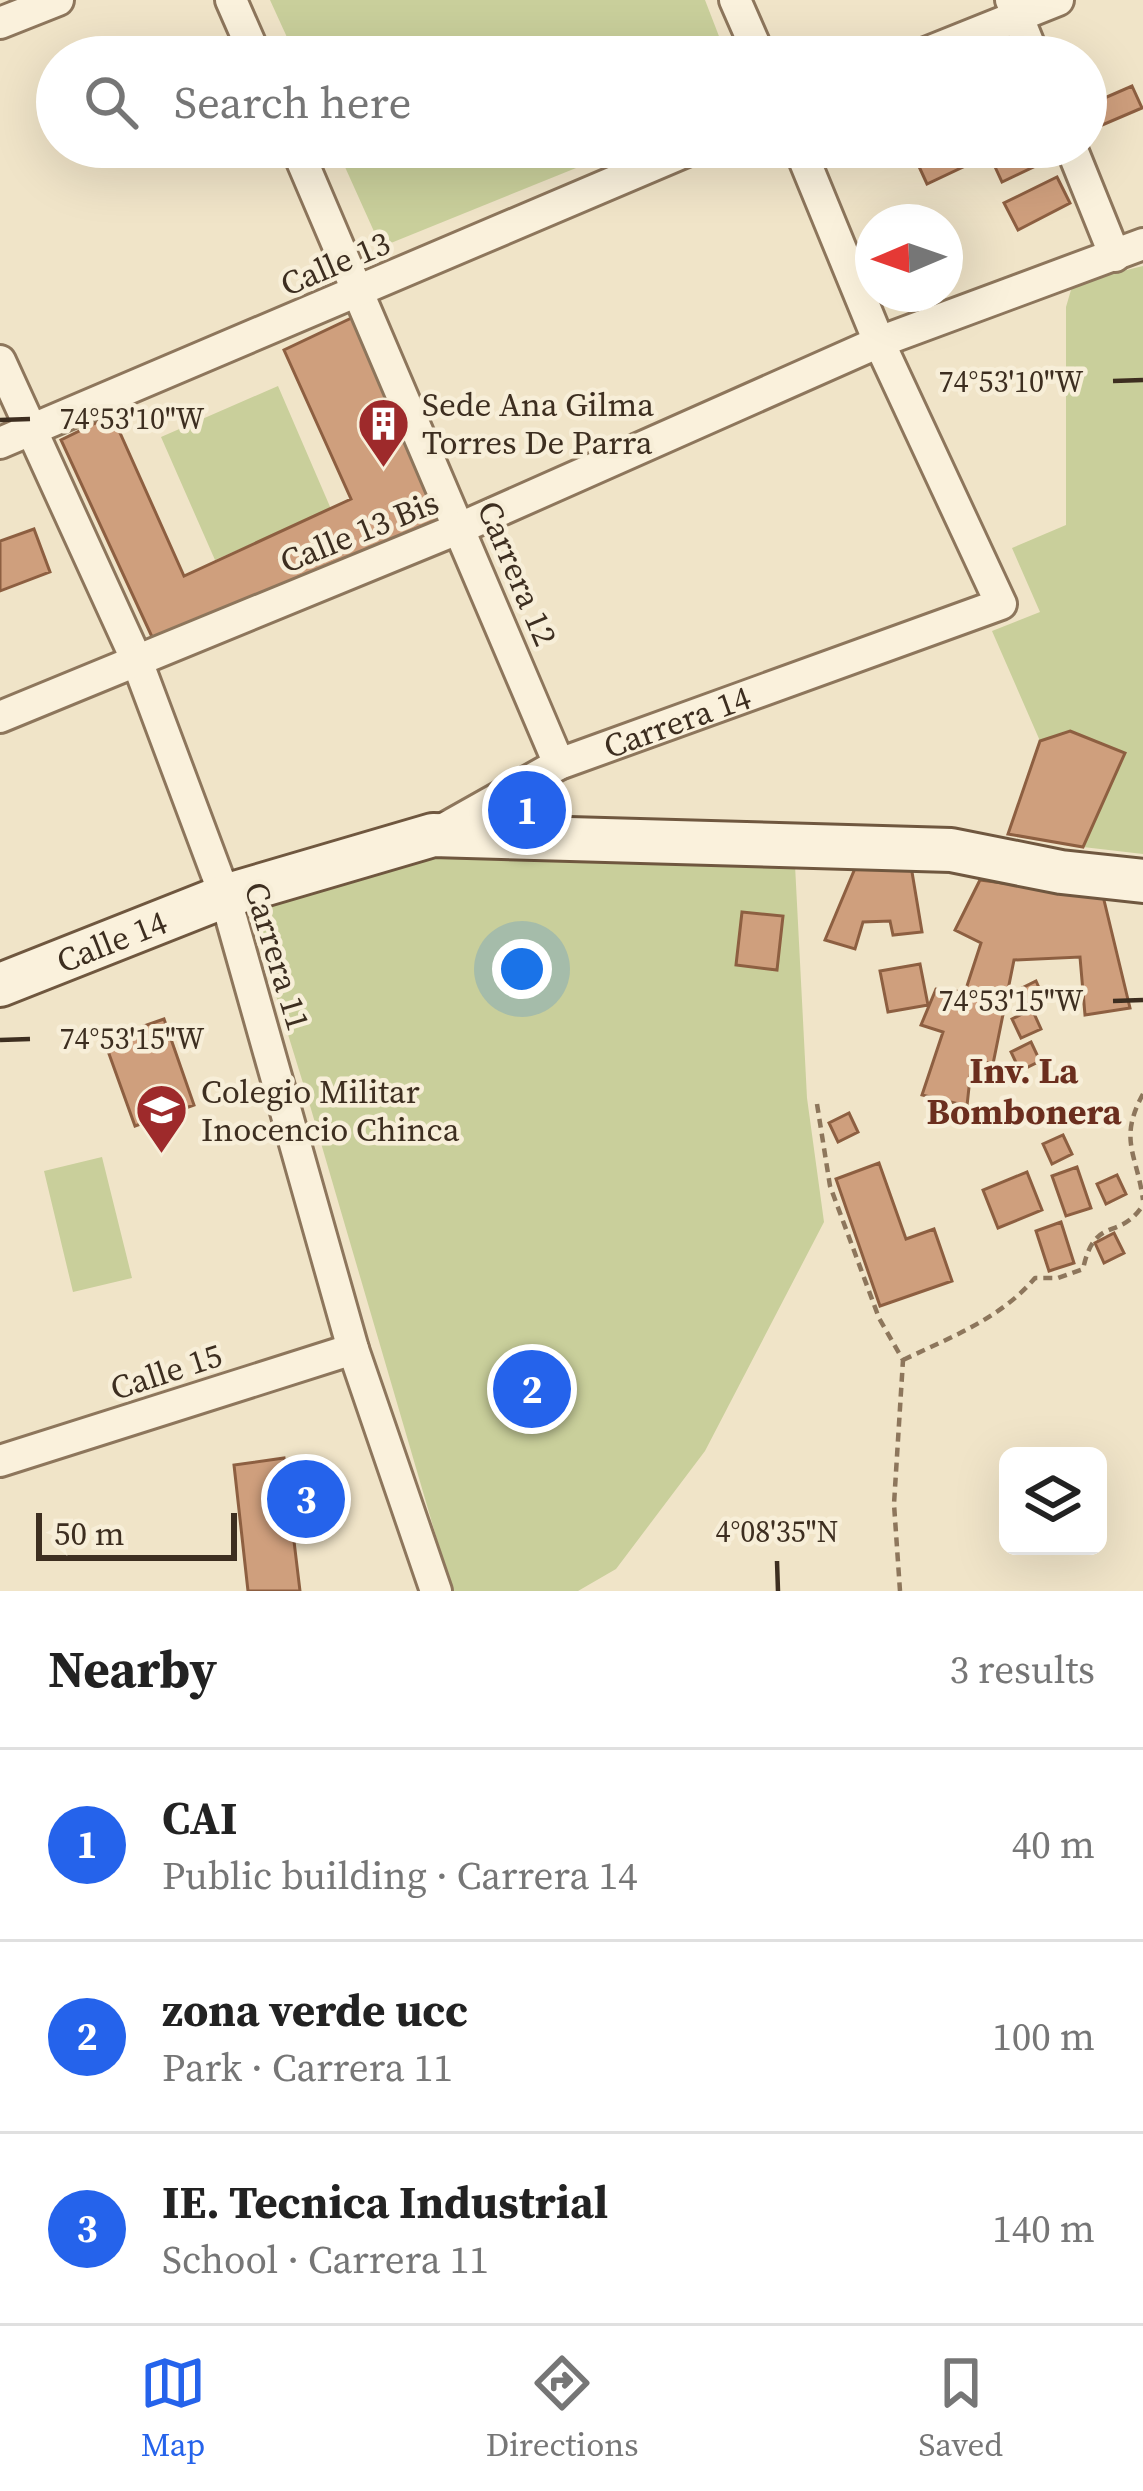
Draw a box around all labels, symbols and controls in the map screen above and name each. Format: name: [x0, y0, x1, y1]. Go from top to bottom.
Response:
search box: [36, 36, 1107, 168]
icon: search: [78, 69, 144, 135]
text: Search here: [174, 71, 411, 133]
north arrow: [855, 204, 963, 312]
street label: Calle 13: [274, 220, 397, 307]
text: 74°53'10"W: [939, 361, 1084, 402]
place label: Sede Ana Gilma Torres De Parra: [422, 382, 654, 465]
building icon: Sede Ana Gilma Torres De Parra: [355, 395, 411, 469]
text: 74°53'10"W: [60, 398, 205, 439]
street label: Calle 13 Bis: [273, 479, 445, 584]
street label: Carrera 12: [467, 494, 568, 652]
street label: Carrera 14: [597, 675, 757, 769]
pin: 1: [488, 765, 566, 855]
street label: Carrera 11: [234, 876, 321, 1036]
street label: Calle 14: [50, 899, 173, 983]
your location: [492, 939, 552, 999]
text: 74°53'15"W: [939, 980, 1084, 1021]
text: 74°53'15"W: [60, 1018, 205, 1059]
district label: Inv. La Bombonera: [926, 1046, 1122, 1136]
place label: Colegio Militar Inocencio Chinca: [201, 1069, 460, 1152]
school or university icon: Colegio Militar Inocencio Chinca: [134, 1082, 190, 1156]
street label: Calle 15: [105, 1332, 228, 1411]
pin: 2: [493, 1344, 571, 1434]
map controls: [999, 1447, 1107, 1555]
button: layers: [999, 1447, 1107, 1555]
pin: 3: [267, 1454, 345, 1544]
scale bar: [36, 1507, 237, 1560]
text: 50 m: [54, 1511, 124, 1556]
text: 4°08'35"N: [715, 1511, 839, 1552]
text: Nearby: [48, 1634, 217, 1704]
text: 3 results: [950, 1643, 1095, 1696]
text: CAI: [162, 1787, 237, 1849]
text: 1: [76, 1818, 98, 1871]
text: 40 m: [1012, 1818, 1095, 1871]
text: Public building · Carrera 14: [162, 1849, 638, 1902]
text: zona verde ucc: [162, 1979, 468, 2041]
text: 2: [76, 2010, 98, 2063]
text: 100 m: [992, 2010, 1095, 2063]
text: Park · Carrera 11: [162, 2041, 453, 2094]
text: IE. Tecnica Industrial: [162, 2171, 608, 2233]
text: 3: [76, 2202, 98, 2255]
text: 140 m: [992, 2202, 1095, 2255]
text: School · Carrera 11: [162, 2233, 489, 2286]
tab: Map: [140, 2350, 206, 2467]
tab: Directions: [486, 2350, 639, 2467]
tab: Saved: [918, 2350, 1003, 2467]

